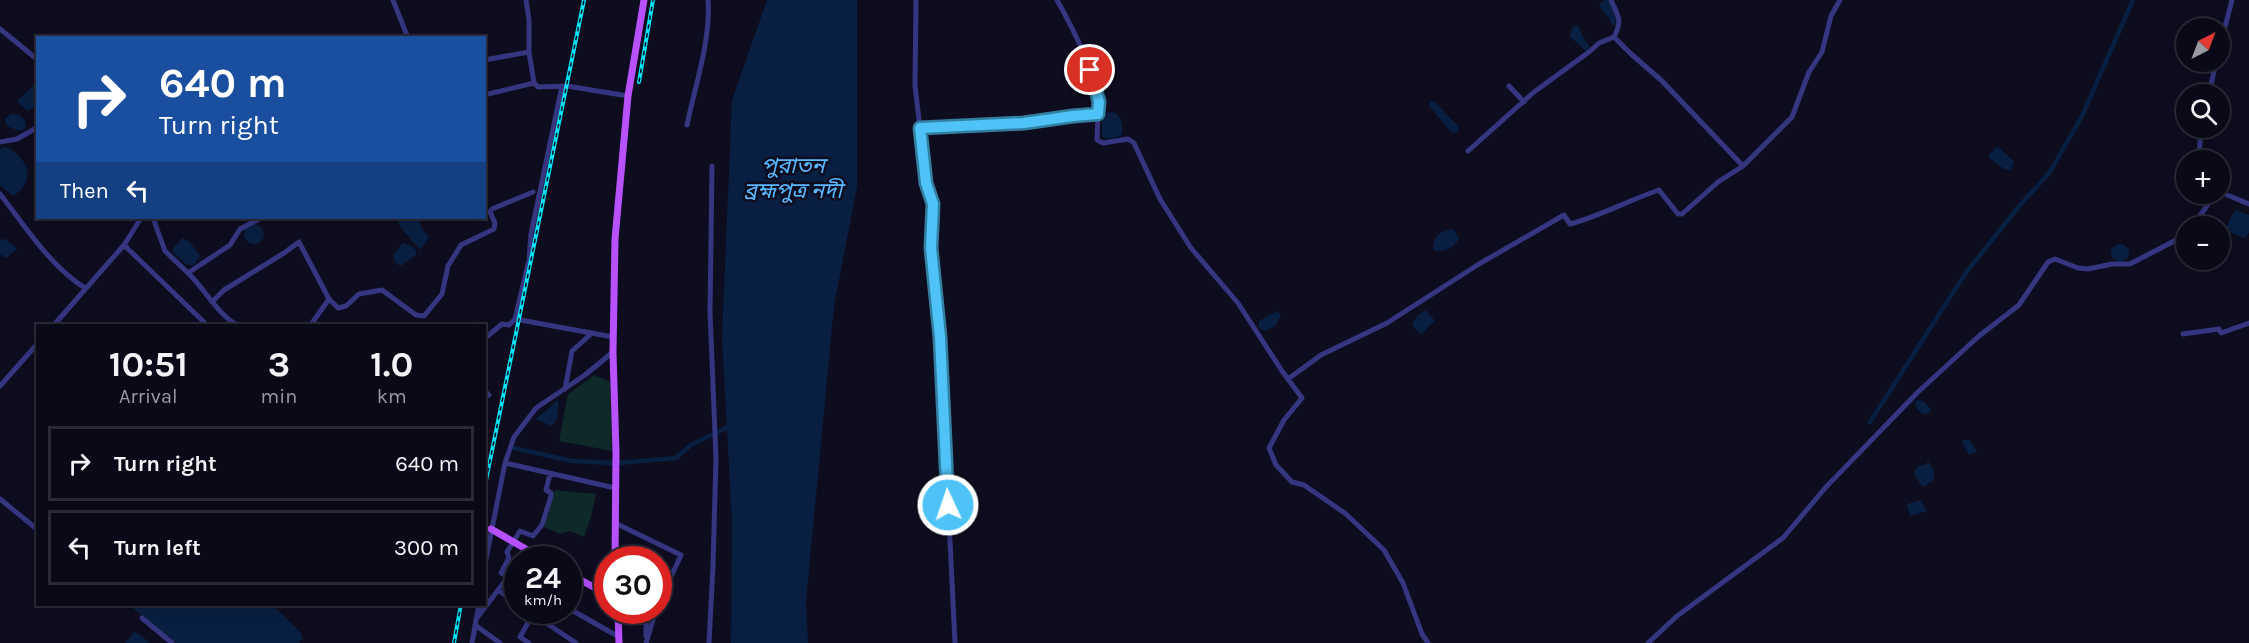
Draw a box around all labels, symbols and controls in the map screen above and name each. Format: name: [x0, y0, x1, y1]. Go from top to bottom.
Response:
north arrow: [2176, 18, 2230, 72]
map controls: [2176, 18, 2230, 270]
pin: [1064, 44, 1115, 95]
icon: arrive: [1073, 53, 1106, 86]
text: 640 m: [159, 58, 287, 108]
icon: right: [60, 60, 138, 138]
button: search: [2176, 84, 2230, 138]
text: Turn right: [159, 109, 279, 141]
button: +: [2176, 150, 2230, 204]
water label: পুরাতন ব্রহ্মপুত্র নদী: [744, 153, 846, 204]
icon: left: [121, 174, 154, 207]
text: Then: [60, 178, 109, 204]
button: −: [2176, 216, 2230, 270]
text: 10:51: [109, 343, 188, 385]
text: 3: [268, 343, 290, 385]
text: 1.0: [370, 343, 413, 385]
text: Arrival: [119, 385, 178, 408]
text: min: [261, 385, 297, 408]
text: km: [377, 385, 407, 408]
icon: right: [63, 447, 96, 480]
text: Turn right: [114, 451, 217, 477]
text: 640 m: [395, 451, 459, 477]
position arrow: [916, 473, 980, 537]
icon: left: [63, 531, 96, 564]
text: Turn left: [114, 535, 201, 561]
text: 300 m: [394, 535, 459, 561]
speed limit sign: 30: [594, 546, 672, 624]
text: 24: [525, 560, 561, 596]
text: km/h: [524, 591, 562, 609]

